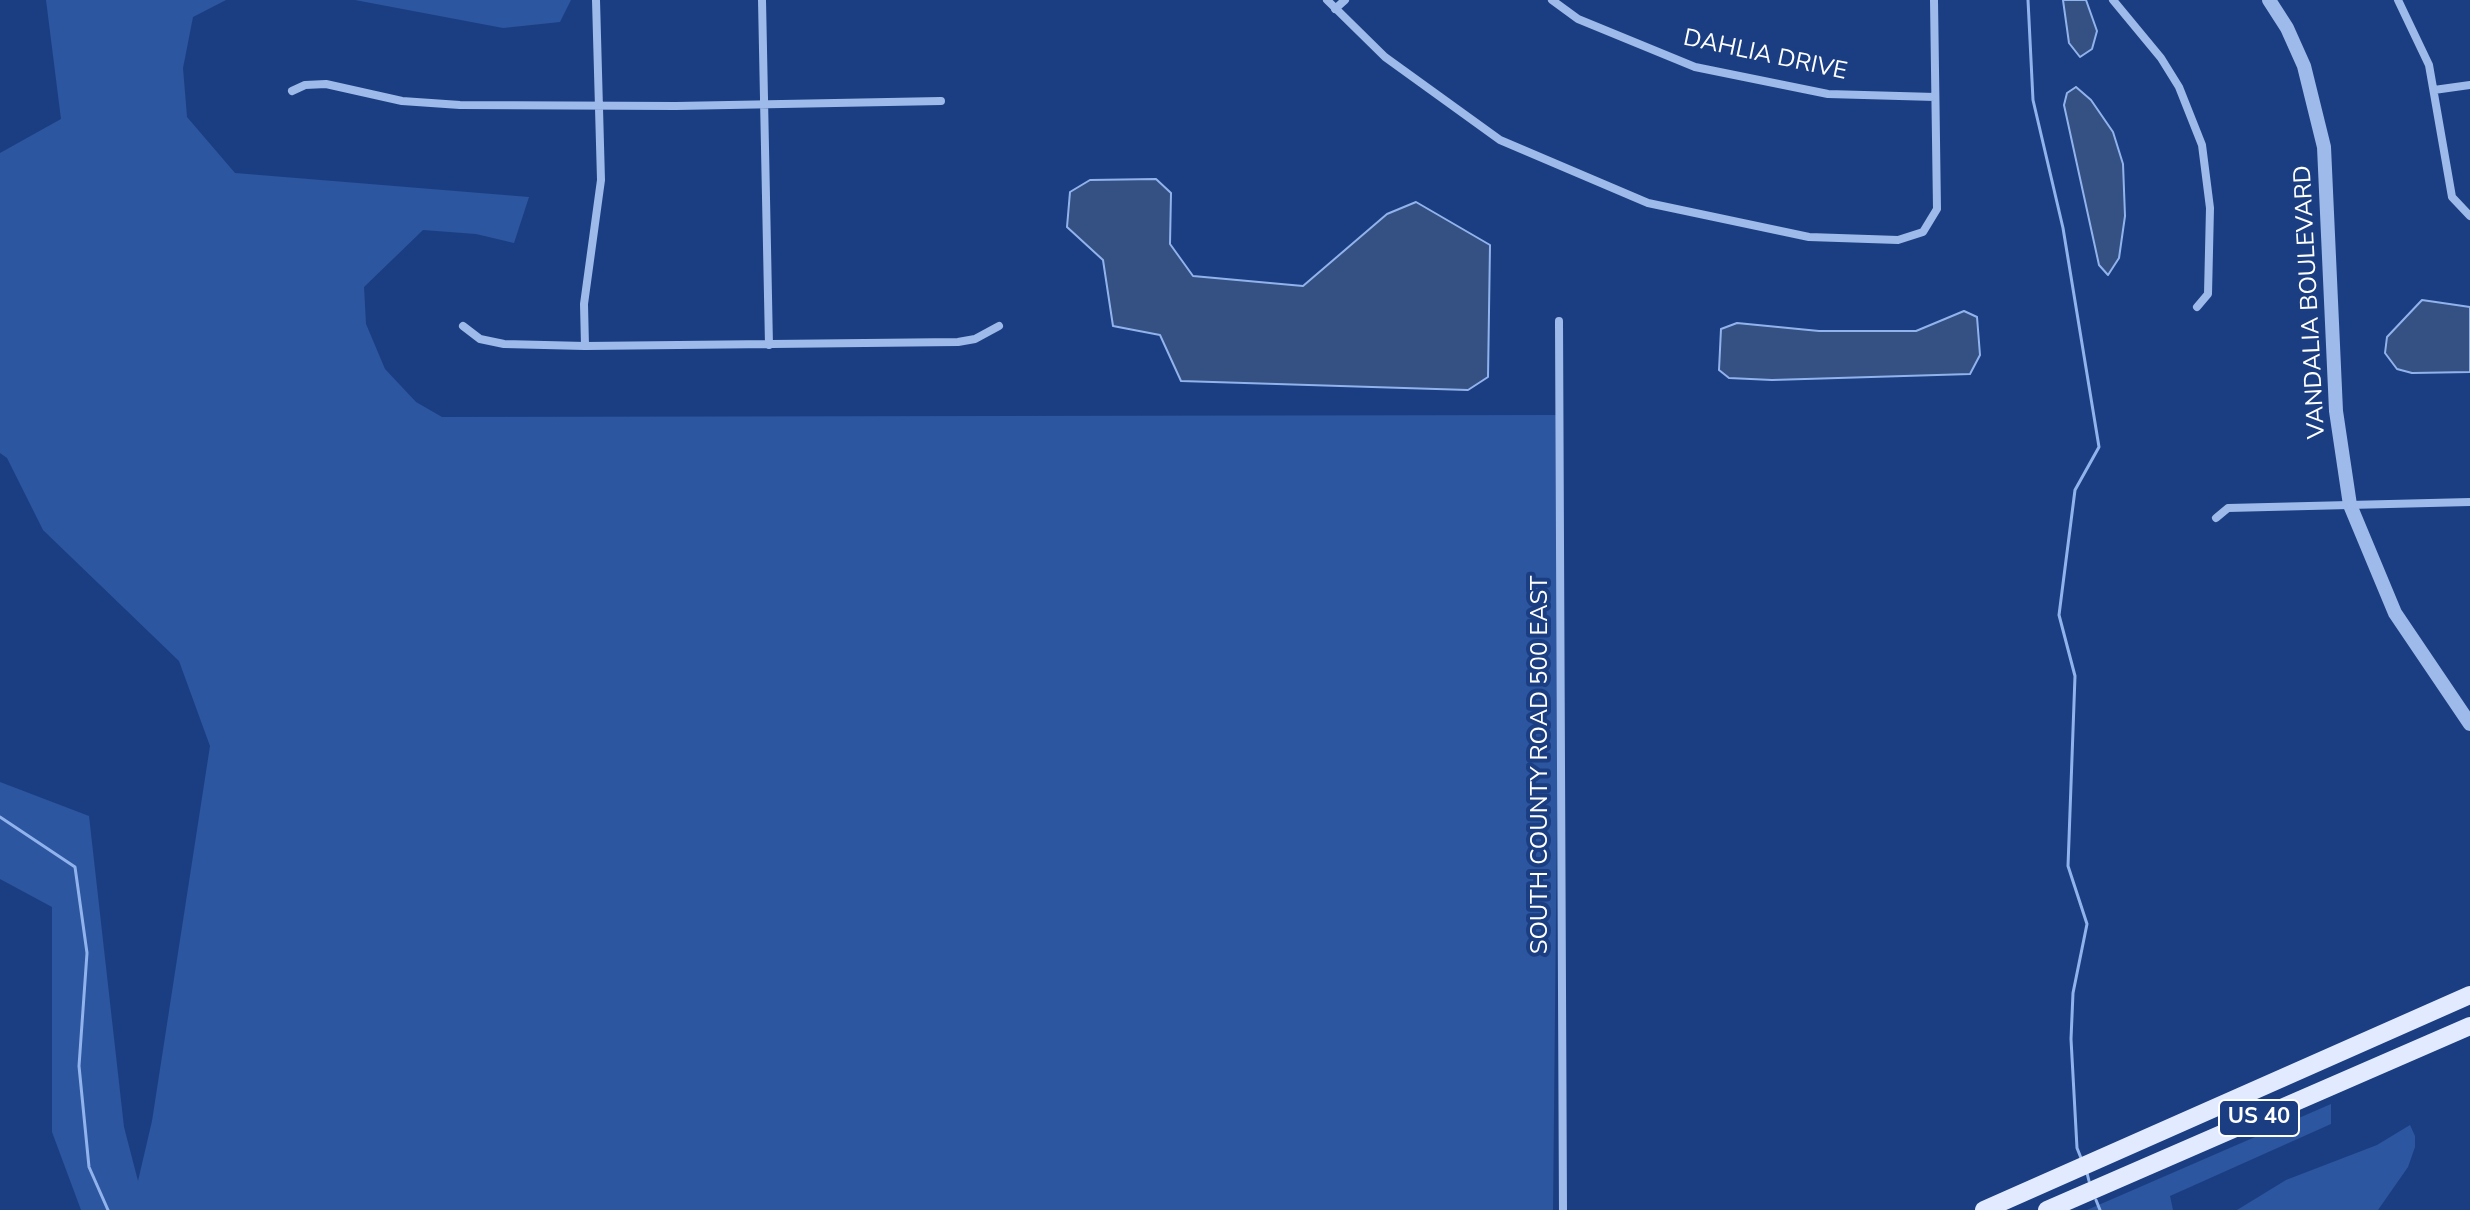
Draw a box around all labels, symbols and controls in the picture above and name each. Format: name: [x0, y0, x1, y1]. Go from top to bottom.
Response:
street label: DAHLIA DRIVE: [1681, 25, 1849, 87]
street label: VANDALIA BOULEVARD: [2289, 164, 2333, 440]
street label: SOUTH COUNTY ROAD 500 EAST: [1527, 576, 1555, 954]
road number: US 40: [2219, 1100, 2299, 1136]

